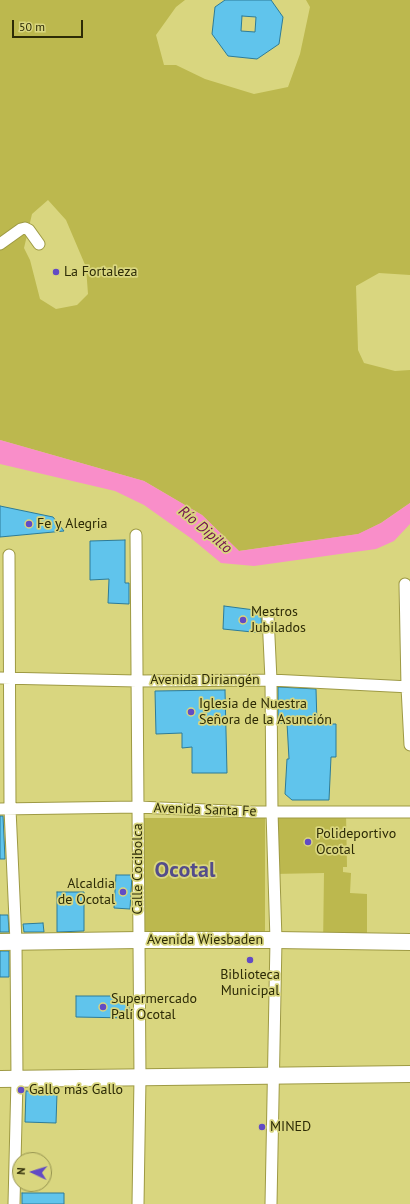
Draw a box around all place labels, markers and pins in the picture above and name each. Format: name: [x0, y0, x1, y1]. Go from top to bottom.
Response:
place label: La Fortaleza: [64, 264, 137, 280]
marker: La Fortaleza: [51, 267, 61, 277]
place label: Fe y Alegria: [37, 516, 108, 532]
marker: Fe y Alegria: [24, 519, 34, 529]
place label: Mestros Jubilados: [251, 604, 306, 636]
marker: Mestros Jubilados: [238, 615, 248, 625]
place label: Iglesia de Nuestra Señora de la Asunción: [199, 696, 332, 728]
marker: Iglesia de Nuestra Señora de la Asunción: [186, 707, 196, 717]
place label: Polideportivo Ocotal: [316, 826, 396, 858]
marker: Polideportivo Ocotal: [303, 837, 313, 847]
place label: Alcaldia de Ocotal: [58, 876, 115, 908]
marker: Alcaldia de Ocotal: [118, 887, 128, 897]
marker: Biblioteca Municipal: [245, 955, 255, 965]
place label: Biblioteca Municipal: [220, 967, 280, 1000]
place label: Supermercado Palí Ocotal: [111, 991, 197, 1024]
marker: Supermercado Palí Ocotal: [98, 1002, 108, 1012]
place label: Gallo más Gallo: [29, 1082, 123, 1098]
marker: Gallo más Gallo: [16, 1085, 26, 1095]
place label: MINED: [270, 1119, 311, 1135]
marker: MINED: [257, 1122, 267, 1132]

